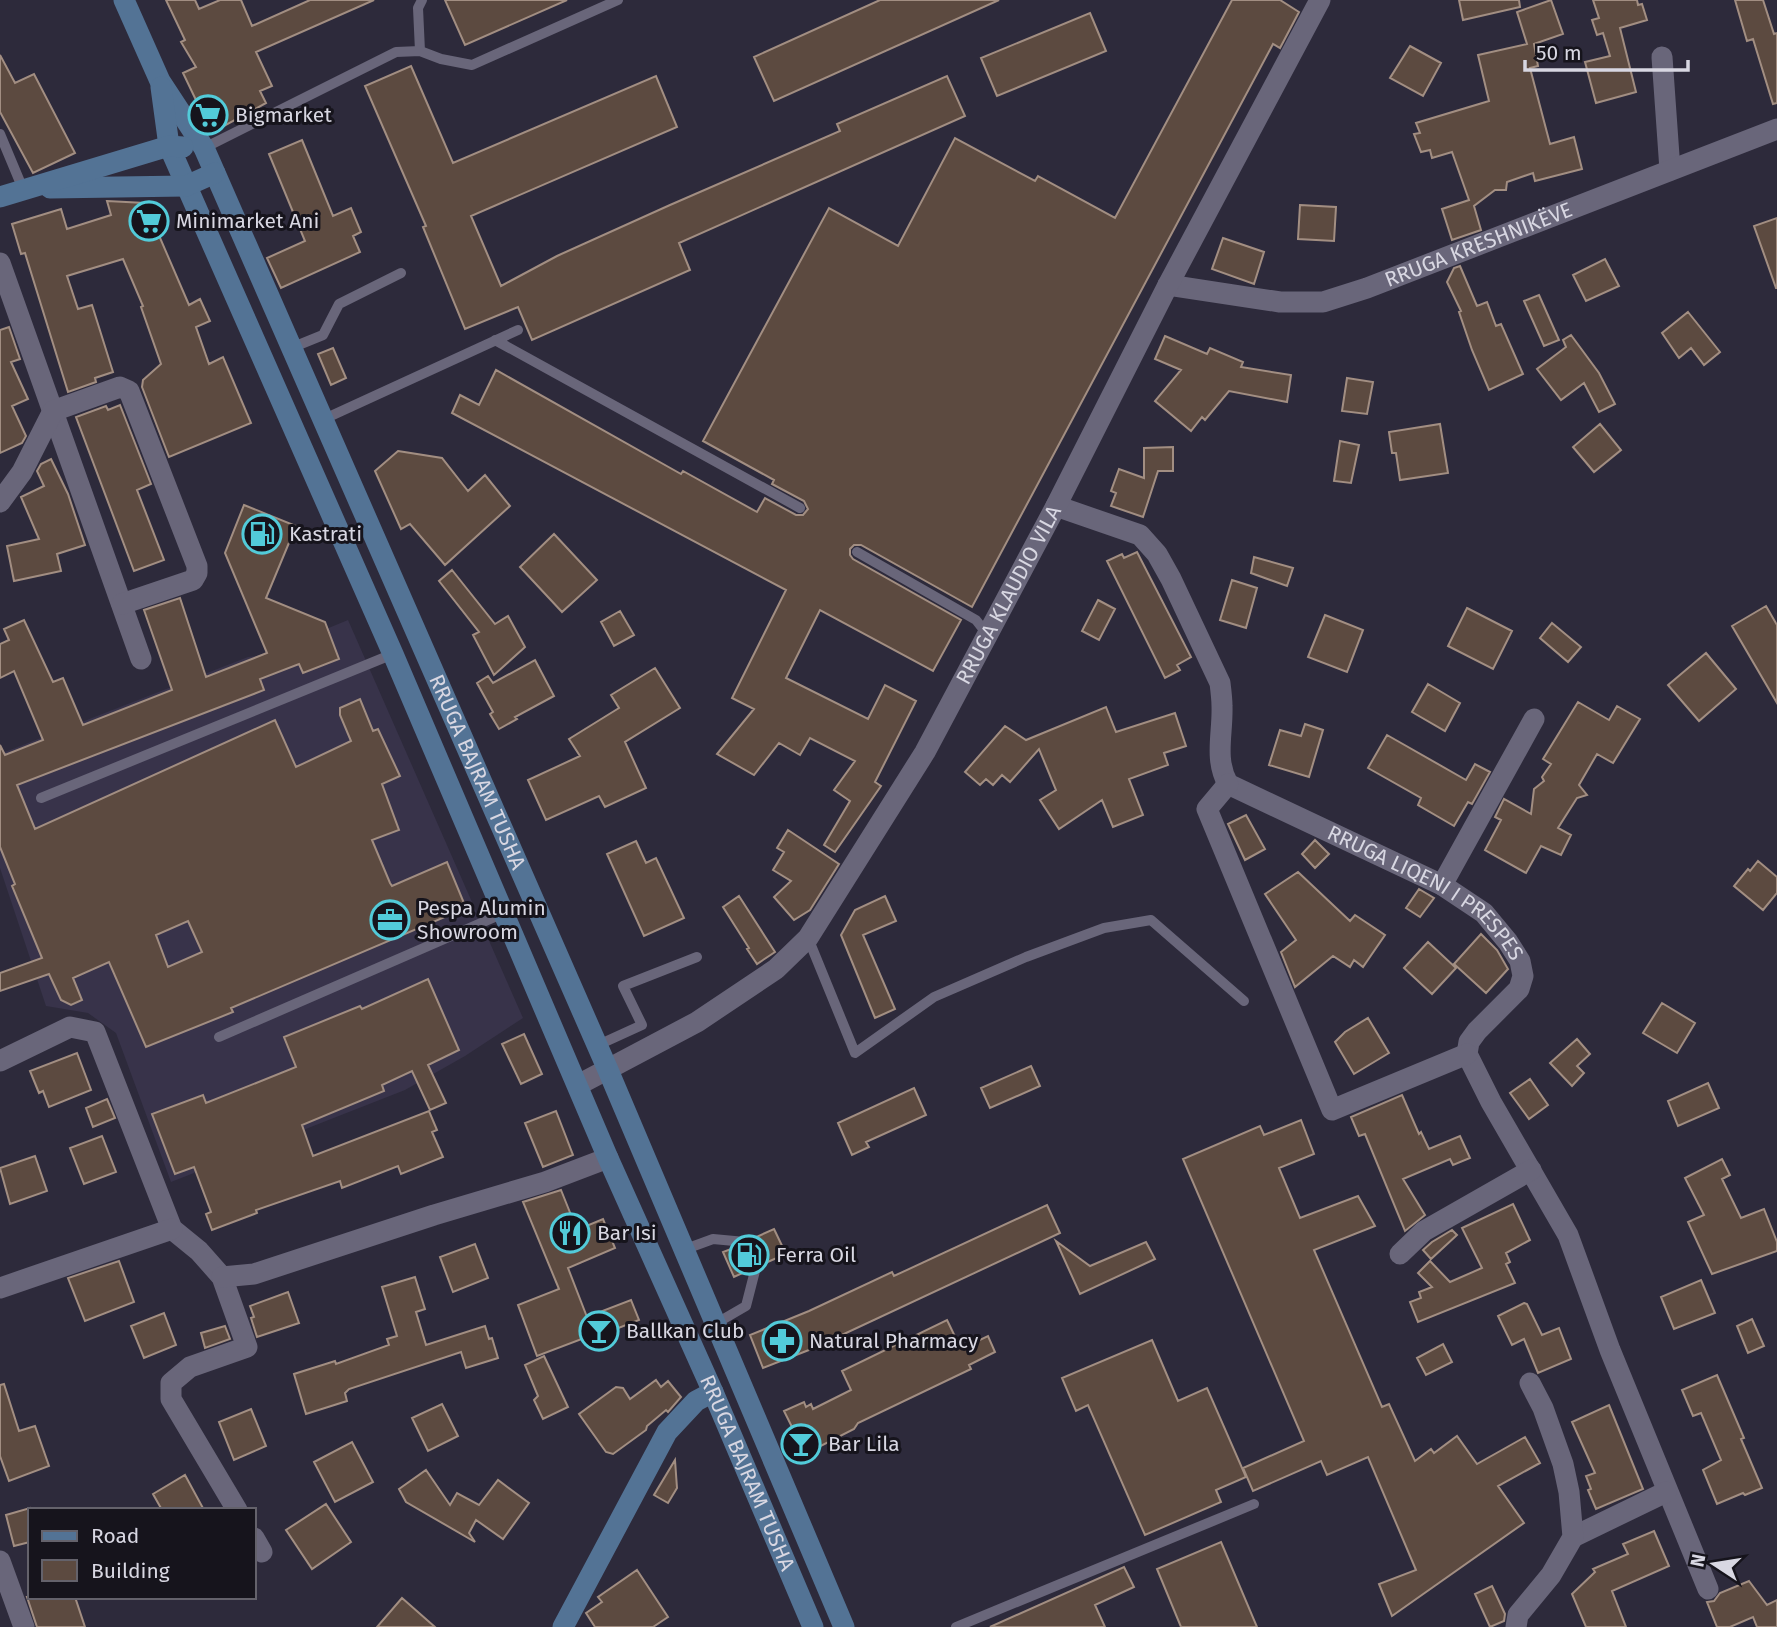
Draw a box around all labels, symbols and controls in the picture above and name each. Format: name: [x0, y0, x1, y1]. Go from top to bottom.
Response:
scale bar: [1525, 28, 1688, 72]
text: 50 m: [1536, 40, 1582, 66]
supermarket icon: Bigmarket: [187, 94, 229, 136]
place label: Bigmarket: [235, 102, 332, 128]
street label: RRUGA KRESHNIKËVE: [1381, 197, 1576, 293]
supermarket icon: Minimarket Ani: [128, 200, 170, 242]
place label: Minimarket Ani: [176, 208, 319, 234]
street label: RRUGA KLAUDIO VILA: [950, 501, 1067, 689]
fuel station icon: Kastrati: [241, 513, 283, 555]
place label: Kastrati: [289, 521, 362, 547]
street label: RRUGA BAJRAM TUSHA: [423, 670, 532, 873]
street label: RRUGA LIQENI I PRESPES: [1323, 820, 1529, 965]
place label: Pespa Alumin Showroom: [417, 895, 546, 945]
office icon: Pespa Alumin Showroom: [369, 899, 411, 941]
restaurant icon: Bar Isi: [549, 1212, 591, 1254]
place label: Bar Isi: [597, 1220, 657, 1246]
fuel station icon: Ferra Oil: [728, 1234, 770, 1276]
place label: Ferra Oil: [776, 1242, 856, 1268]
bar icon: Ballkan Club: [578, 1310, 620, 1352]
place label: Ballkan Club: [626, 1318, 744, 1344]
pharmacy icon: Natural Pharmacy: [761, 1320, 803, 1362]
place label: Natural Pharmacy: [809, 1328, 979, 1354]
street label: RRUGA BAJRAM TUSHA: [694, 1371, 801, 1575]
bar icon: Bar Lila: [780, 1423, 822, 1465]
place label: Bar Lila: [828, 1431, 900, 1457]
legend: [28, 1508, 256, 1599]
text: Road: [91, 1523, 139, 1549]
north arrow: [1679, 1529, 1749, 1599]
text: N: [1685, 1552, 1710, 1569]
text: Building: [91, 1558, 170, 1584]

